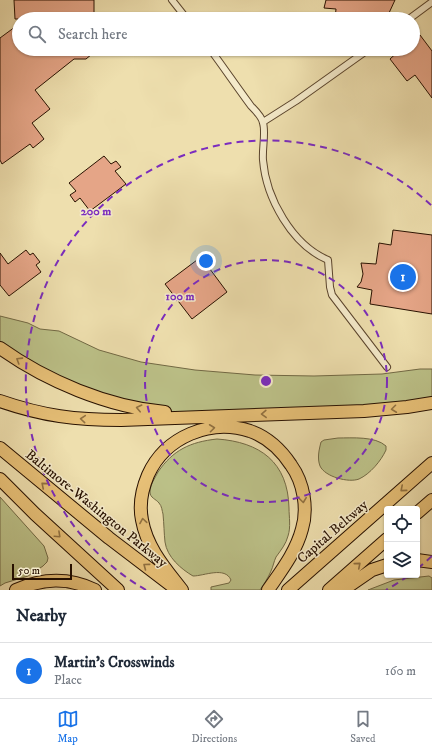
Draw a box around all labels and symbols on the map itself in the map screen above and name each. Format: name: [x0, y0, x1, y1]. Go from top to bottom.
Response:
text: 200 m: [81, 204, 111, 219]
your location: [196, 251, 216, 271]
pin: 1: [390, 262, 416, 292]
text: 100 m: [166, 289, 194, 304]
one-way arrow: [16, 358, 23, 365]
centre of rings: [259, 374, 273, 388]
one-way arrow: [390, 404, 397, 413]
one-way arrow: [136, 405, 142, 413]
one-way arrow: [261, 410, 267, 418]
one-way arrow: [80, 415, 86, 424]
one-way arrow: [209, 424, 215, 433]
street label: Baltimore-Washington Parkway: [22, 446, 171, 572]
one-way arrow: [41, 483, 49, 490]
one-way arrow: [400, 484, 408, 491]
street label: Capital Beltway: [293, 496, 372, 567]
one-way arrow: [299, 497, 308, 503]
one-way arrow: [139, 518, 148, 524]
one-way arrow: [53, 530, 61, 538]
scale bar: [12, 562, 72, 581]
one-way arrow: [353, 562, 361, 569]
one-way arrow: [143, 564, 150, 571]

